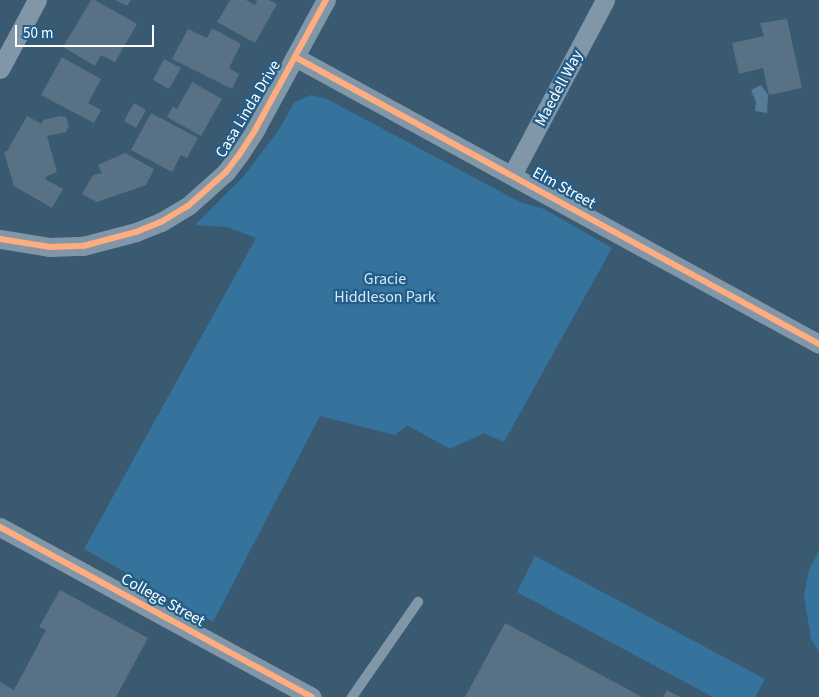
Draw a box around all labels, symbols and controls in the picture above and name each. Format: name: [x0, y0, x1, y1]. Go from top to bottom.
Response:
scale bar: [18, 15, 156, 47]
text: 50 m: [23, 23, 53, 44]
street label: Maedell Way: [531, 47, 587, 129]
street label: Casa Linda Drive: [211, 57, 285, 161]
street label: Elm Street: [529, 163, 599, 213]
park label: Gracie Hiddleson Park: [334, 269, 436, 307]
street label: College Street: [118, 569, 208, 631]

